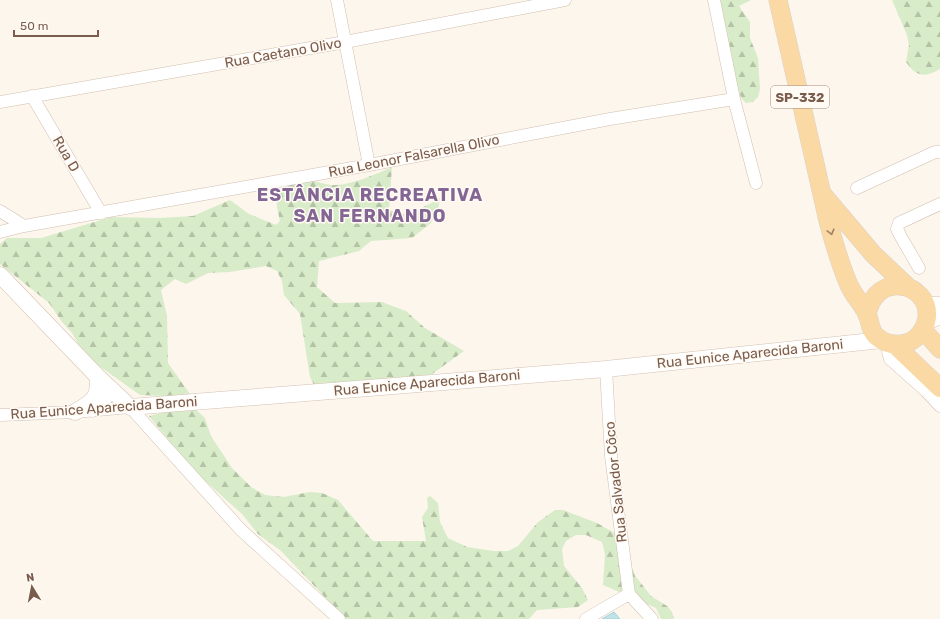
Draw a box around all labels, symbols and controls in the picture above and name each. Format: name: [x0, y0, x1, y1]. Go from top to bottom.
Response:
scale bar: [14, 12, 98, 38]
text: 50 m: [20, 19, 48, 33]
street label: Rua Caetano Olivo: [223, 34, 343, 72]
road number: SP-332: [771, 86, 829, 108]
street label: Rua Leonor Falsarella Olivo: [327, 131, 501, 181]
street label: Rua D: [49, 133, 83, 175]
district label: ESTÂNCIA RECREATIVA SAN FERNANDO: [257, 184, 483, 227]
one-way arrow: [826, 228, 835, 235]
street label: Rua Eunice Aparecida Baroni: [656, 336, 844, 372]
street label: Rua Eunice Aparecida Baroni: [333, 366, 521, 400]
street label: Rua Eunice Aparecida Baroni: [10, 393, 198, 423]
street label: Rua Salvador Côco: [601, 421, 631, 543]
north arrow: [12, 567, 52, 607]
text: N: [25, 571, 35, 585]

